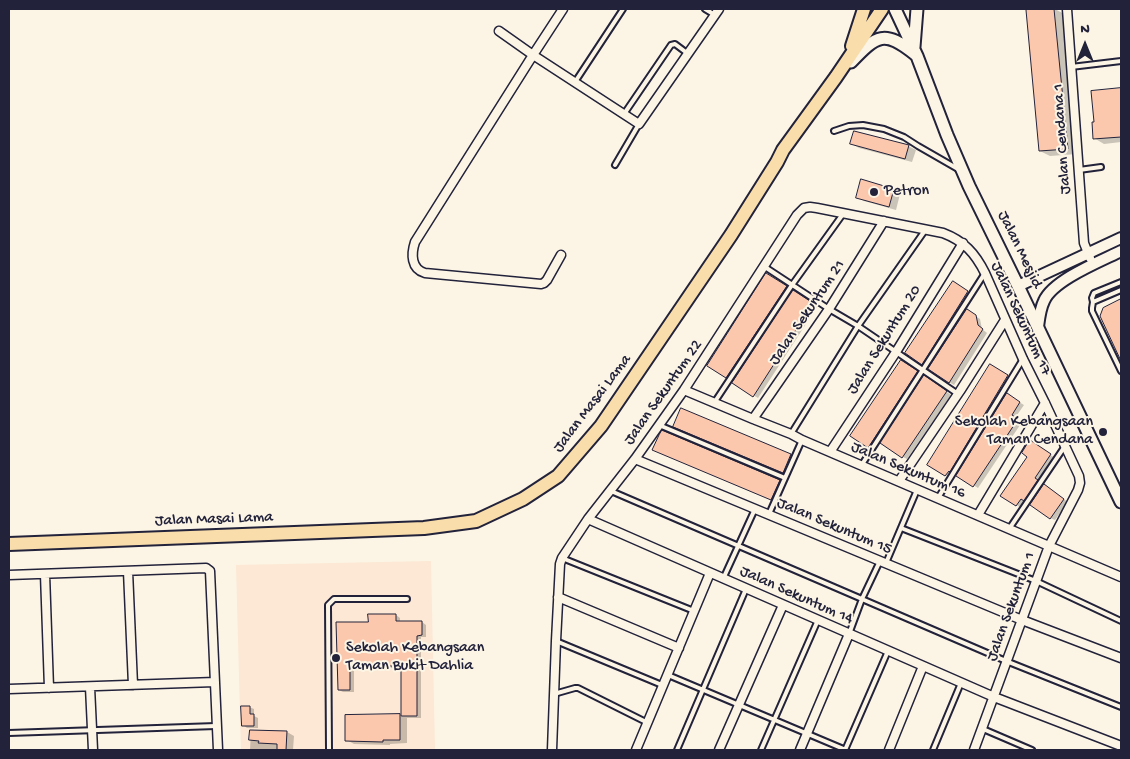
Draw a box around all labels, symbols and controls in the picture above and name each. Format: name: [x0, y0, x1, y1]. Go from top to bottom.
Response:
north arrow: [1060, 20, 1110, 70]
text: N: [1080, 21, 1090, 38]
street label: Jalan Cendana 1: [1050, 83, 1076, 195]
place label: Petron: [884, 182, 929, 202]
marker: Petron: [868, 186, 880, 198]
street label: Jalan Mesjid: [992, 208, 1046, 292]
street label: Jalan Sekuntum 21: [766, 257, 850, 369]
street label: Jalan Sekuntum 17: [985, 259, 1055, 379]
street label: Jalan Sekuntum 20: [844, 282, 926, 398]
street label: Jalan Sekuntum 22: [621, 337, 707, 449]
street label: Jalan Masai Lama: [550, 351, 636, 457]
place label: Sekolah Kebangsaan Taman Cendana: [955, 413, 1093, 451]
marker: Sekolah Kebangsaan Taman Cendana: [1097, 426, 1109, 438]
street label: Jalan Sekuntum 16: [848, 438, 968, 504]
street label: Jalan Sekuntum 15: [774, 494, 894, 560]
street label: Jalan Masai Lama: [155, 508, 273, 532]
street label: Jalan Sekuntum 1: [983, 550, 1041, 664]
street label: Jalan Sekuntum 14: [736, 562, 856, 630]
place label: Sekolah Kebangsaan Taman Bukit Dahlia: [346, 639, 484, 677]
marker: Sekolah Kebangsaan Taman Bukit Dahlia: [330, 652, 342, 664]

